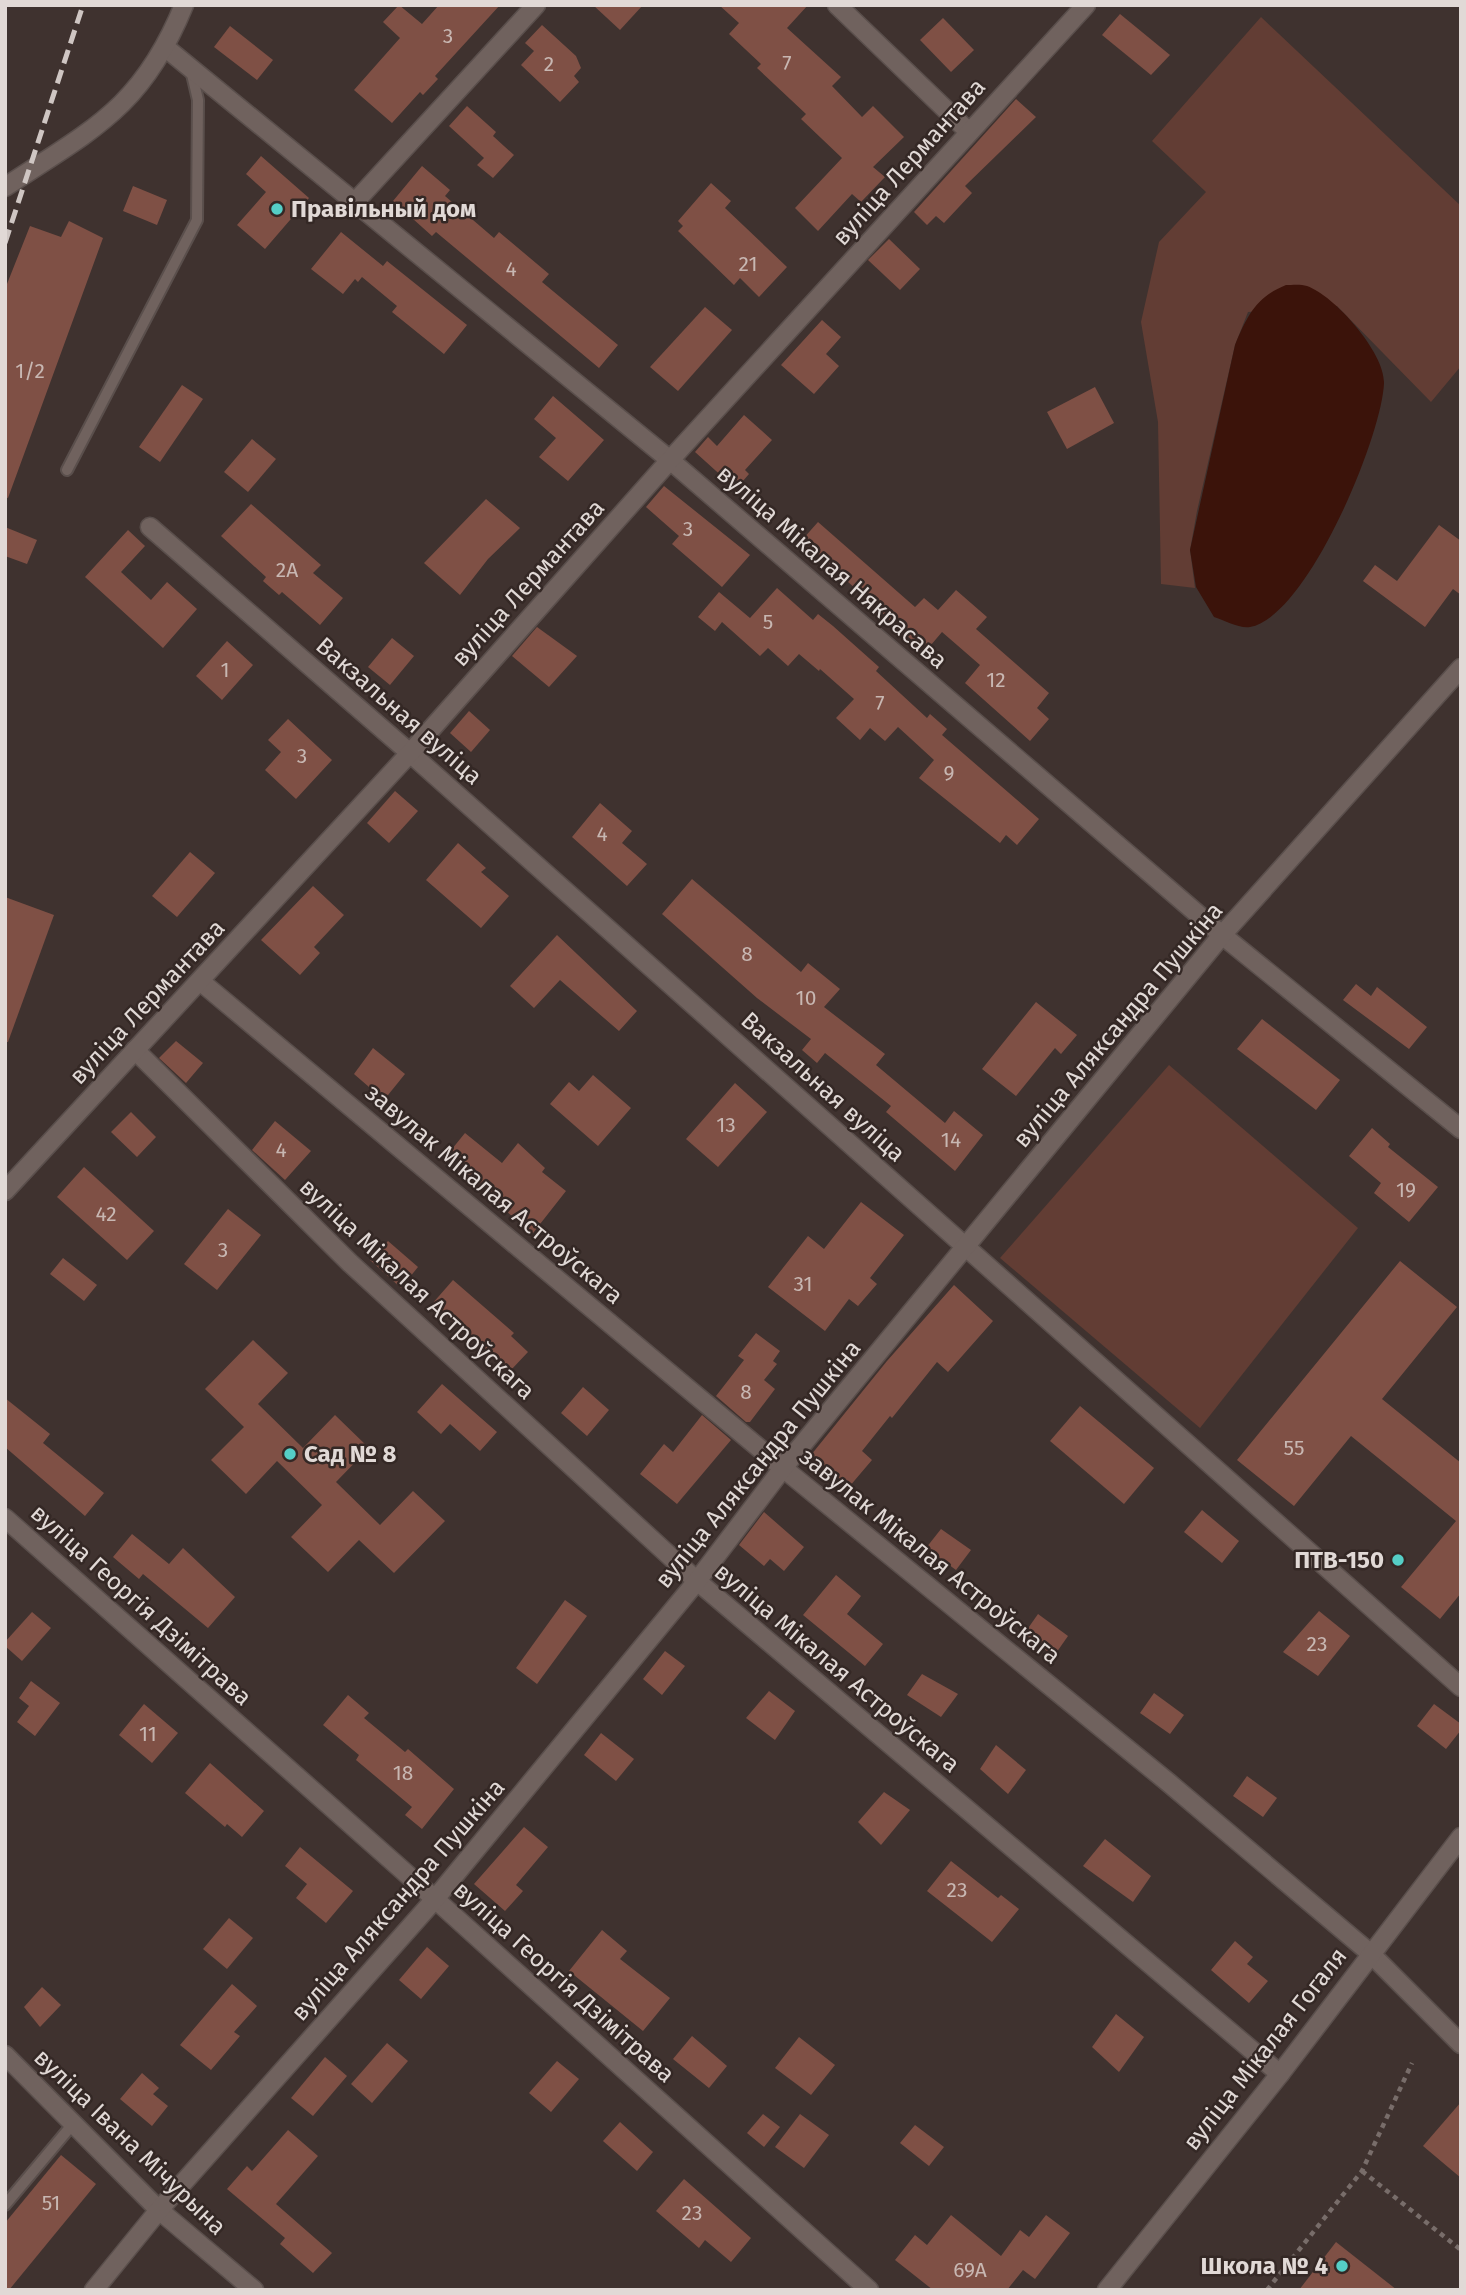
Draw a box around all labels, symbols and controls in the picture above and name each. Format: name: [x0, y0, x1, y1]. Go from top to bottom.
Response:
house number: 3: [443, 23, 453, 49]
house number: 7: [782, 50, 792, 76]
house number: 2: [544, 51, 554, 77]
street label: вуліца Лермантава: [827, 73, 991, 251]
place label: Правільный дом: [291, 195, 476, 223]
marker: Правільный дом: [269, 201, 285, 217]
house number: 21: [739, 251, 757, 277]
house number: 4: [505, 256, 517, 282]
house number: 1/2: [15, 358, 45, 384]
street label: вуліца Мікалая Някрасава: [711, 459, 953, 675]
street label: вуліца Лермантава: [446, 494, 610, 672]
house number: 3: [683, 516, 693, 542]
house number: 2А: [276, 557, 298, 583]
house number: 5: [763, 609, 773, 635]
street label: Вакзальная вуліца: [310, 631, 488, 791]
house number: 1: [220, 657, 230, 683]
house number: 12: [986, 667, 1006, 693]
house number: 7: [875, 690, 885, 716]
house number: 3: [297, 743, 307, 769]
house number: 9: [943, 760, 955, 786]
house number: 4: [596, 821, 608, 847]
street label: вуліца Аляксандра Пушкіна: [1007, 897, 1229, 1153]
street label: вуліца Лермантава: [64, 914, 230, 1090]
house number: 8: [741, 941, 753, 967]
house number: 10: [796, 985, 816, 1011]
street label: Вакзальная вуліца: [735, 1006, 911, 1168]
street label: завулак Мікалая Астроўскага: [360, 1078, 628, 1310]
house number: 13: [716, 1112, 736, 1138]
house number: 14: [941, 1127, 961, 1153]
house number: 4: [275, 1137, 287, 1163]
street label: вуліца Мікалая Астроўскага: [294, 1173, 540, 1405]
house number: 19: [1396, 1177, 1416, 1203]
house number: 42: [95, 1201, 117, 1227]
house number: 3: [218, 1237, 228, 1263]
house number: 31: [793, 1271, 813, 1297]
street label: вуліца Аляксандра Пушкіна: [649, 1334, 867, 1594]
house number: 8: [740, 1379, 752, 1405]
house number: 55: [1284, 1435, 1304, 1461]
place label: Сад № 8: [304, 1440, 397, 1468]
street label: завулак Мікалая Астроўскага: [794, 1442, 1066, 1670]
marker: Сад № 8: [282, 1446, 298, 1462]
street label: вуліца Георгія Дзімітрава: [25, 1499, 257, 1711]
place label: ПТВ-150: [1294, 1546, 1384, 1574]
marker: ПТВ-150: [1390, 1552, 1406, 1568]
street label: вуліца Мікалая Астроўскага: [709, 1557, 965, 1779]
house number: 23: [1307, 1631, 1327, 1657]
house number: 11: [139, 1721, 157, 1747]
house number: 18: [393, 1760, 413, 1786]
street label: вуліца Аляксандра Пушкіна: [285, 1774, 511, 2026]
street label: вуліца Георгія Дзімітрава: [448, 1876, 680, 2088]
house number: 23: [947, 1877, 967, 1903]
street label: вуліца Мікалая Гогаля: [1177, 1942, 1353, 2156]
street label: вуліца Івана Мічурына: [28, 2043, 232, 2241]
house number: 51: [42, 2190, 60, 2216]
house number: 23: [682, 2200, 702, 2226]
place label: Школа № 4: [1201, 2252, 1328, 2280]
house number: 69А: [953, 2257, 987, 2283]
marker: Школа № 4: [1334, 2258, 1350, 2274]

